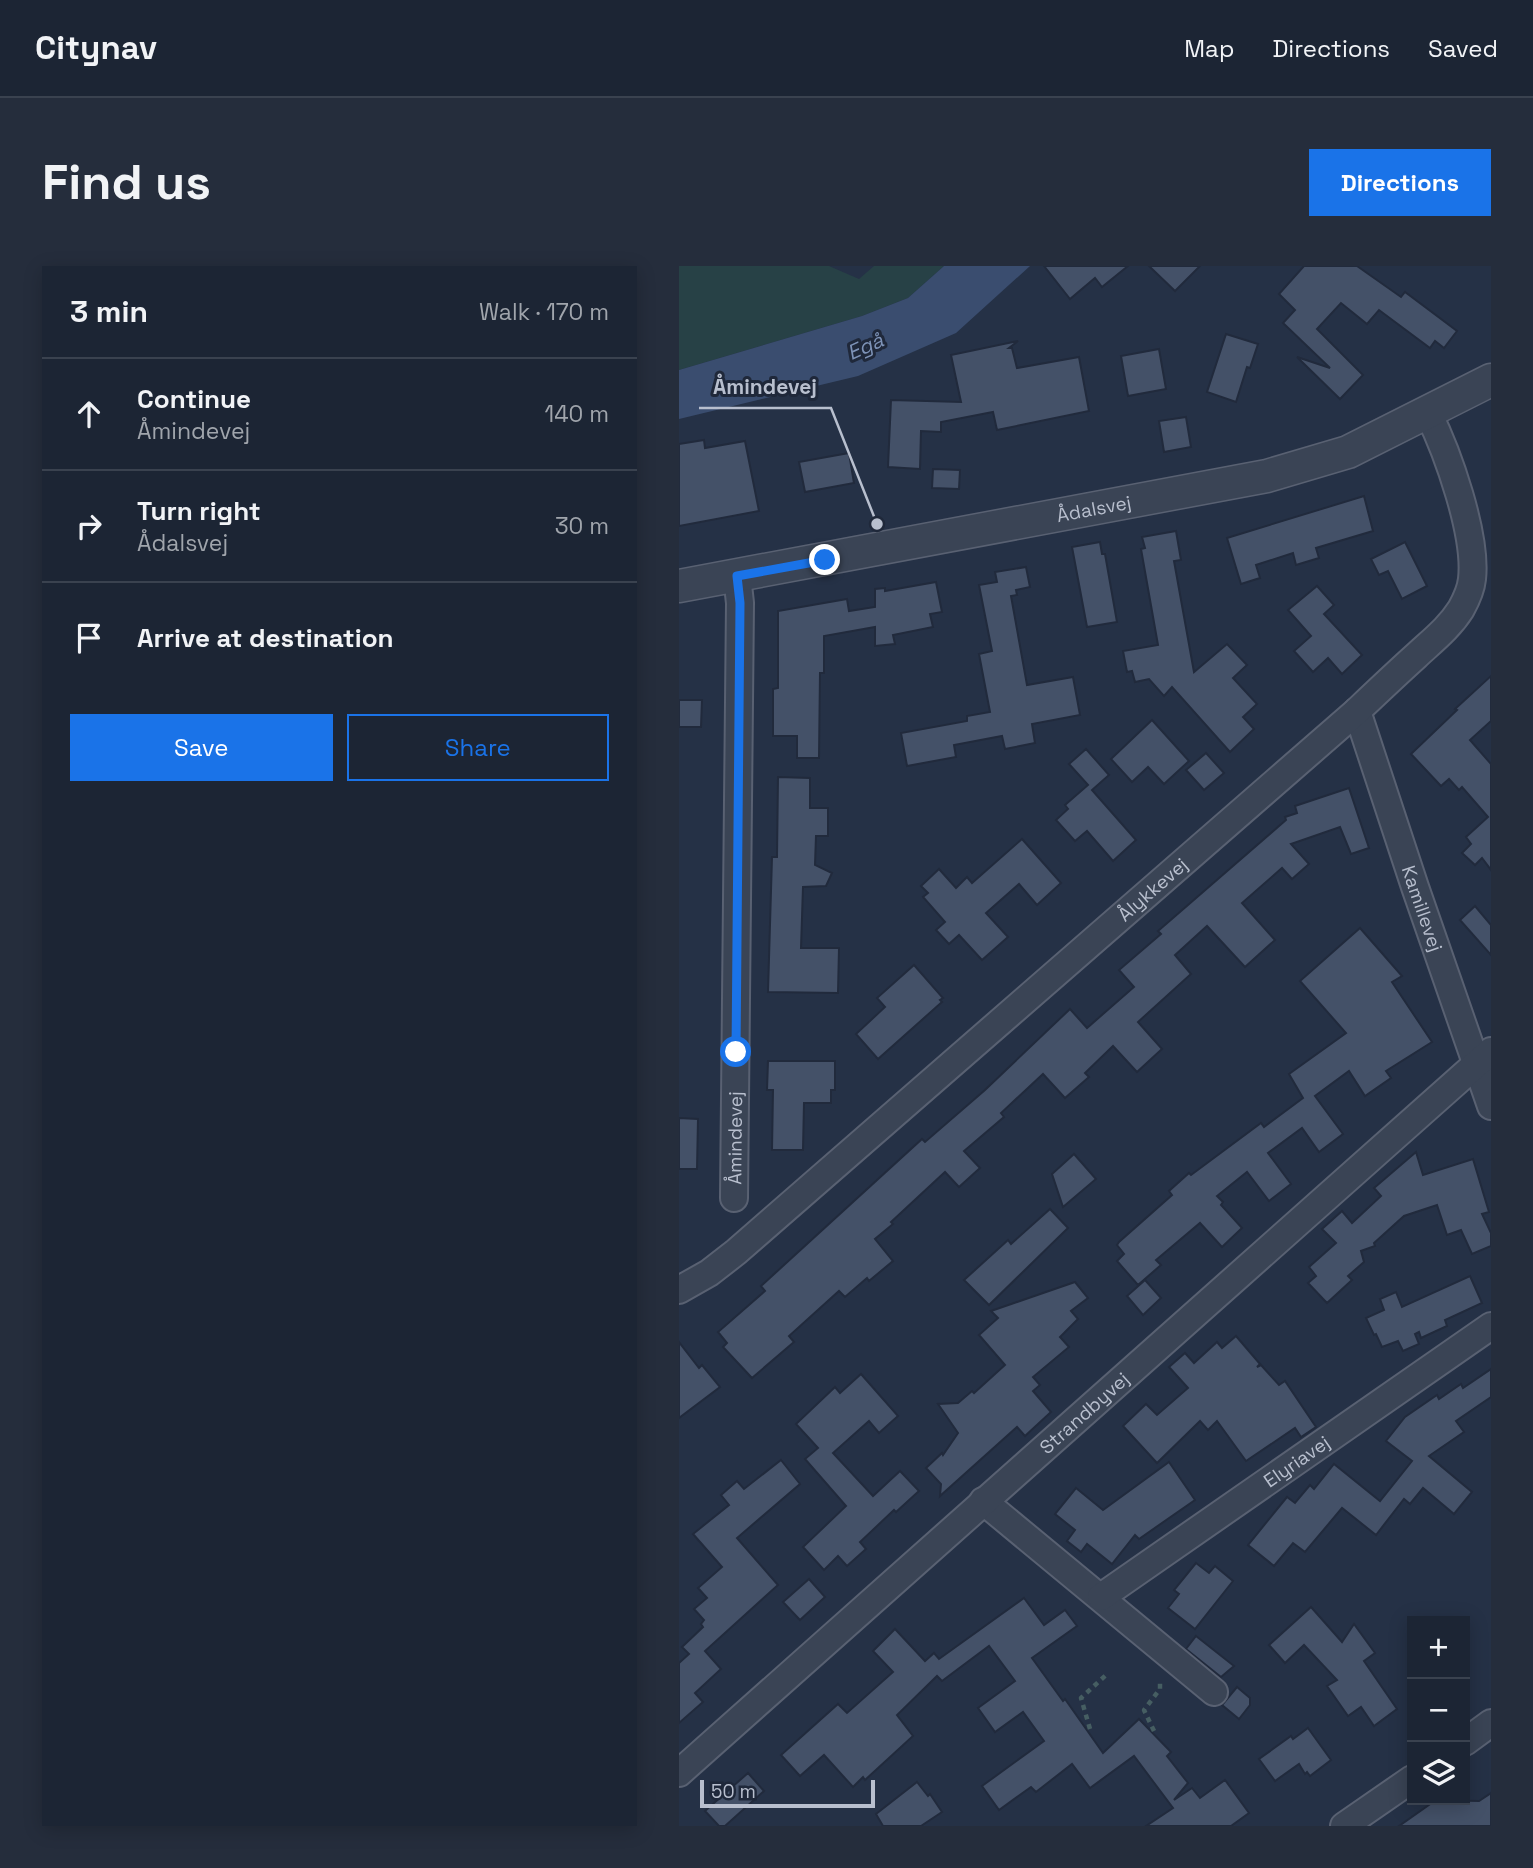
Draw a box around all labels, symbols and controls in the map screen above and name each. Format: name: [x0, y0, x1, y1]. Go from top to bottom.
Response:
text: Citynav: [35, 27, 157, 69]
text: Map: [1184, 33, 1234, 64]
text: Directions: [1272, 33, 1390, 64]
text: Saved: [1428, 33, 1498, 64]
button: Directions: [1309, 149, 1491, 216]
text: Find us: [42, 151, 211, 213]
text: 3 min: [70, 292, 148, 331]
text: Walk · 170 m: [479, 297, 609, 327]
water label: Egå: [842, 326, 888, 366]
callout: Åmindevej: [699, 366, 831, 408]
text: Åmindevej: [713, 373, 817, 400]
text: Continue: [137, 382, 251, 416]
icon: ahead: [70, 395, 108, 433]
text: 140 m: [545, 399, 609, 429]
text: Åmindevej: [137, 416, 250, 446]
street label: Ådalsvej: [1054, 489, 1133, 528]
text: Turn right: [137, 494, 261, 528]
icon: right: [70, 507, 108, 545]
text: 30 m: [555, 511, 609, 541]
text: Ådalsvej: [137, 528, 228, 558]
route end: [809, 544, 840, 575]
icon: arrive: [70, 619, 108, 657]
text: Arrive at destination: [137, 621, 394, 655]
button: Save: [70, 714, 333, 781]
button: Share: [347, 714, 609, 781]
street label: Ålykkevej: [1112, 852, 1193, 927]
street label: Kamillevej: [1396, 862, 1449, 955]
route start: [720, 1036, 751, 1067]
street label: Åmindevej: [722, 1091, 748, 1185]
street label: Strandbyvej: [1034, 1366, 1134, 1459]
street label: Elyriavej: [1258, 1430, 1334, 1493]
map controls: [1407, 1616, 1470, 1805]
button: +: [1407, 1616, 1470, 1679]
button: −: [1407, 1679, 1470, 1742]
button: layers: [1407, 1742, 1470, 1805]
scale bar: [700, 1777, 875, 1809]
text: 50 m: [711, 1779, 756, 1804]

